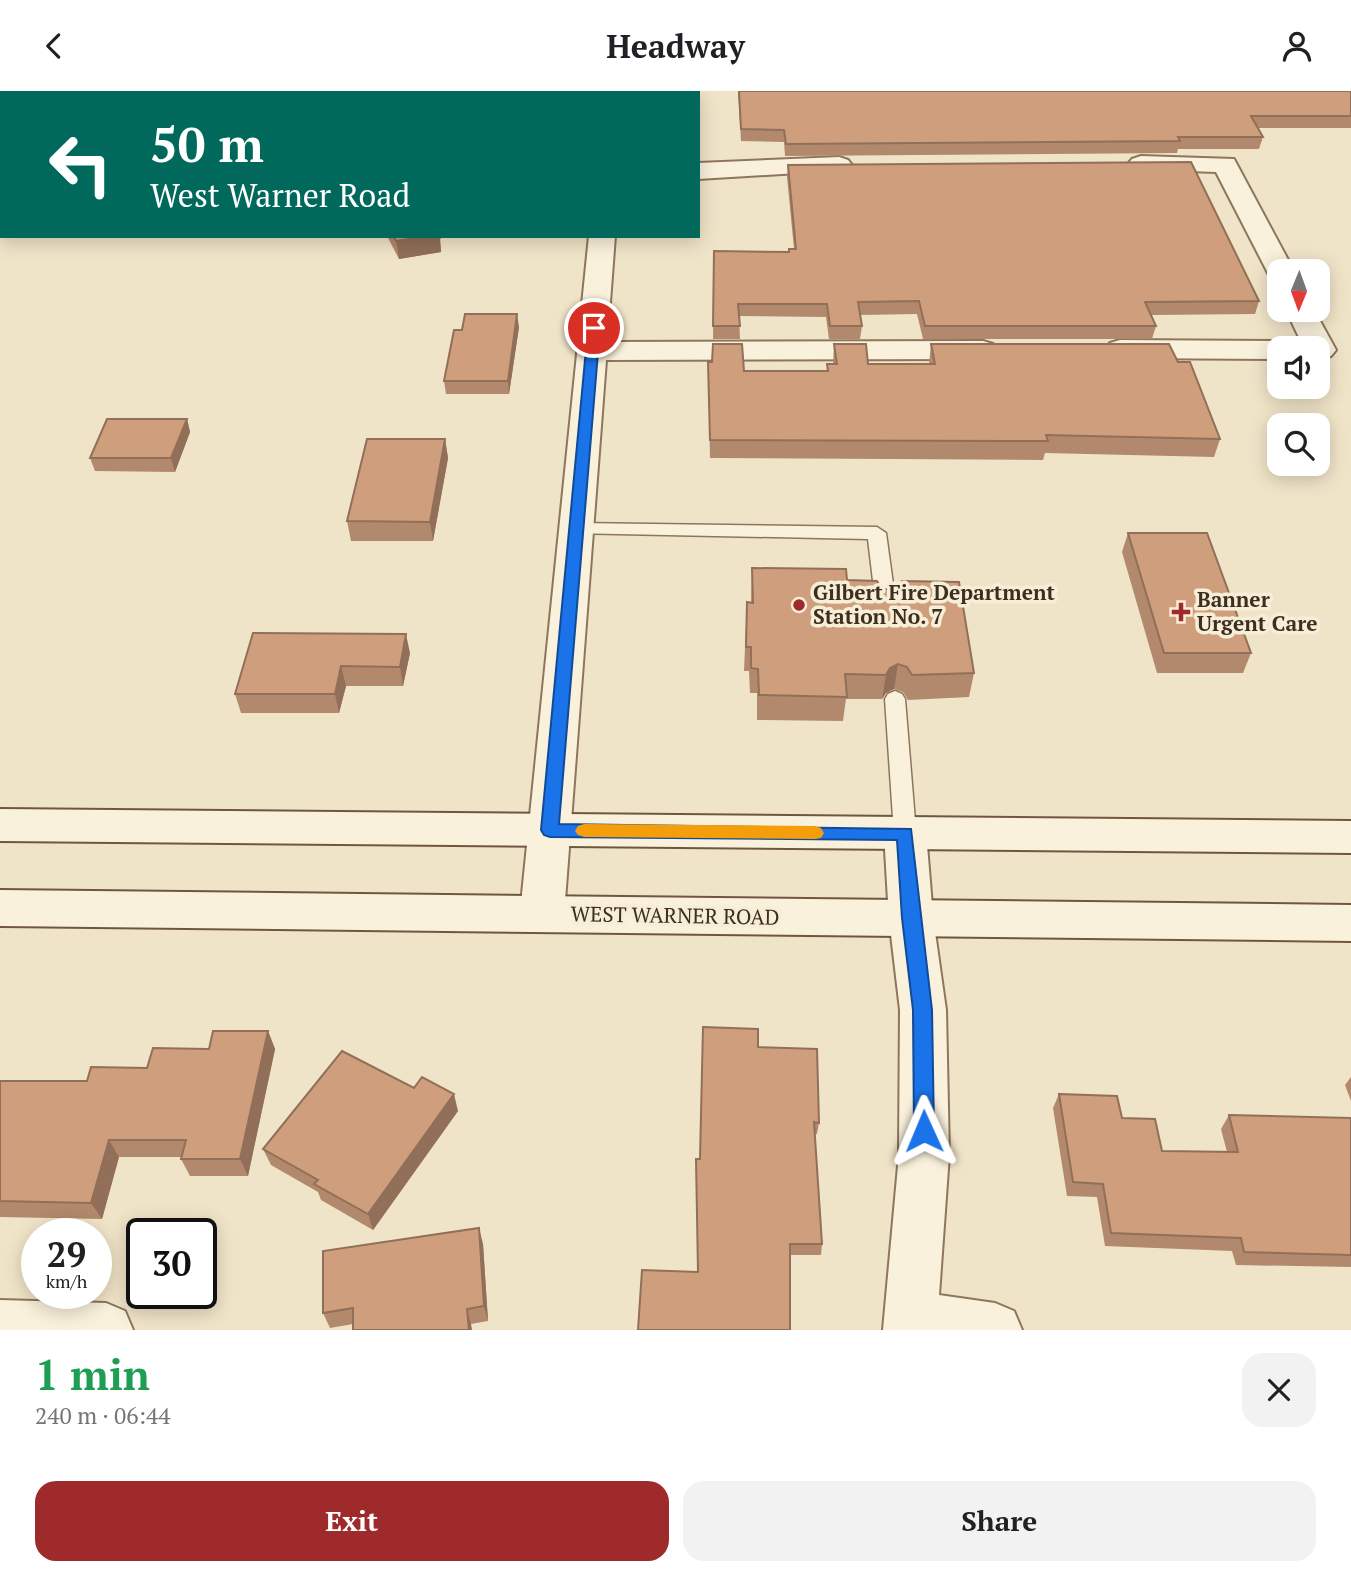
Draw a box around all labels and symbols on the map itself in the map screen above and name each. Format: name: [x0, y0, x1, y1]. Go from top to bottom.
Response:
north arrow: [1267, 259, 1330, 322]
pin: [564, 298, 624, 358]
place label: Gilbert Fire Department Station No. 7: [813, 578, 1055, 630]
place label: Banner Urgent Care: [1197, 585, 1317, 637]
marker: Gilbert Fire Department Station No. 7: [791, 597, 807, 613]
marker: Banner Urgent Care: [1171, 602, 1191, 622]
street label: WEST WARNER ROAD: [570, 899, 780, 931]
position arrow: [887, 1094, 961, 1168]
speed limit sign: 30: [126, 1218, 217, 1309]

